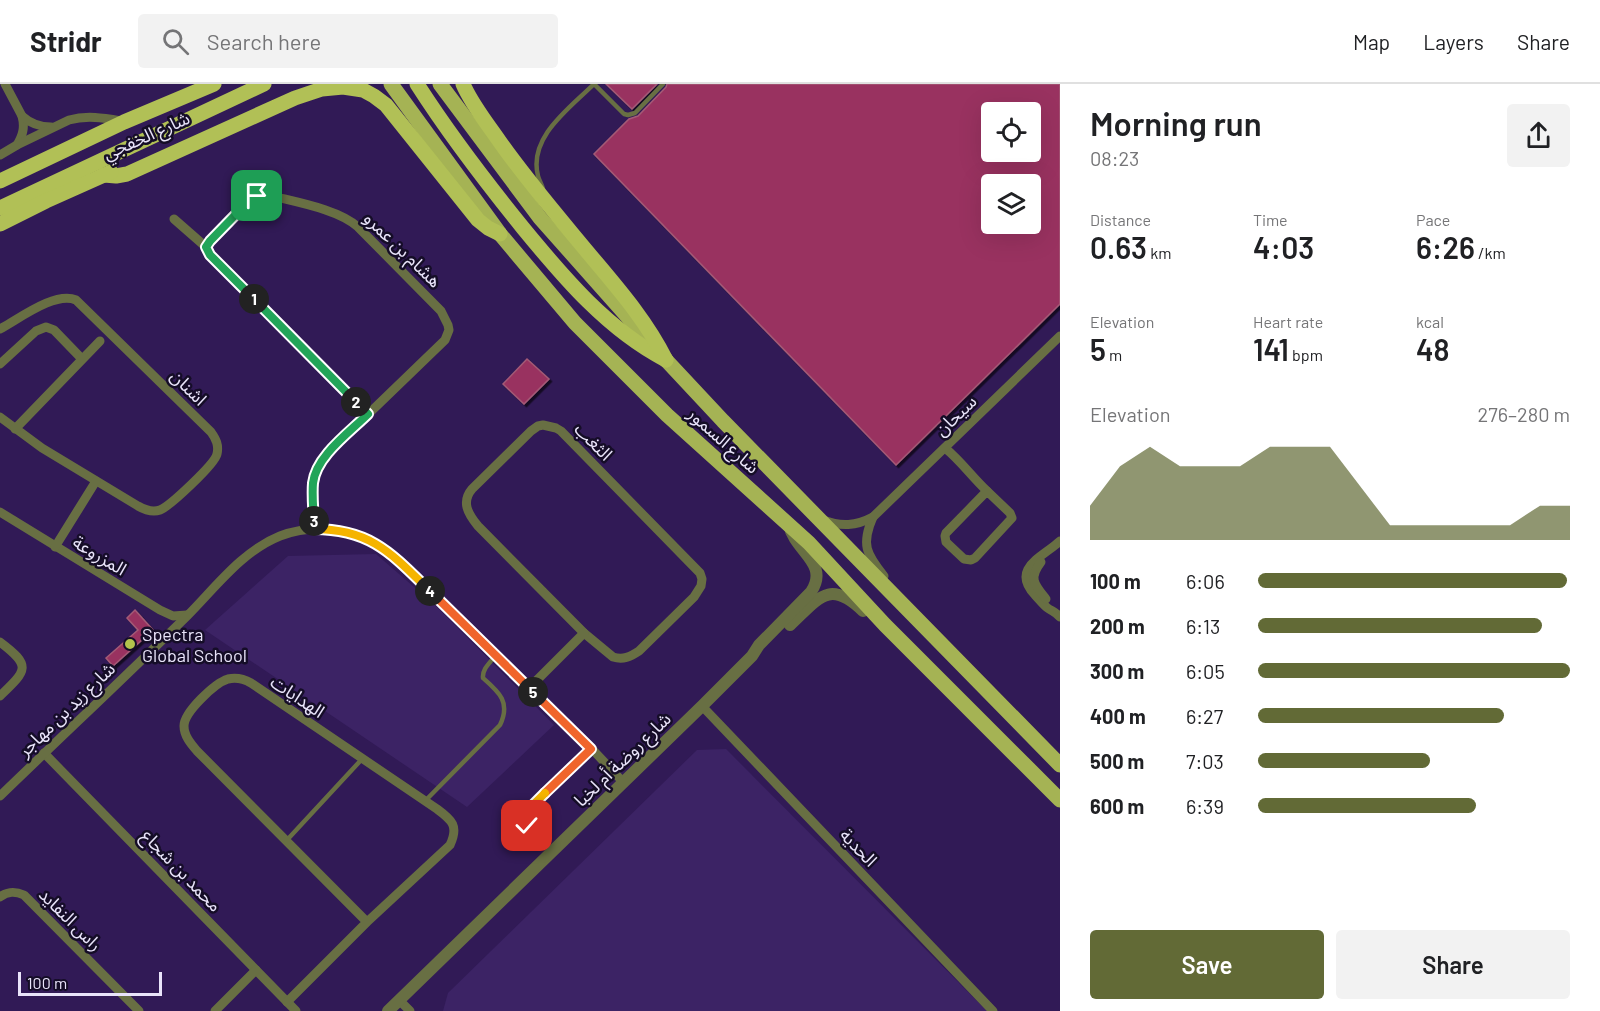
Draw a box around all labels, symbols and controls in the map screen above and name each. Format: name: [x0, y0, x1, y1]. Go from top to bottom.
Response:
search box: [138, 14, 558, 68]
text: Stridr: [30, 24, 102, 58]
icon: search: [159, 25, 192, 58]
text: Search here: [207, 28, 321, 54]
text: Map: [1353, 29, 1390, 54]
text: Layers: [1423, 29, 1484, 54]
text: Share: [1517, 29, 1570, 54]
map controls: [981, 102, 1041, 234]
button: locate: [981, 102, 1041, 162]
text: Morning run: [1090, 103, 1262, 143]
button: share: [1507, 104, 1570, 167]
street label: شارع الخفجي: [99, 106, 194, 168]
text: 08:23: [1090, 146, 1139, 170]
pin: [231, 170, 282, 221]
button: layers: [981, 174, 1041, 234]
icon: arrive: [240, 179, 273, 212]
street label: هشام بن عمرو: [357, 207, 446, 294]
text: Distance: [1090, 210, 1151, 229]
text: Time: [1253, 210, 1288, 229]
text: Pace: [1416, 210, 1450, 229]
text: 0.63: [1090, 229, 1147, 265]
text: 4:03: [1253, 229, 1314, 265]
text: 6:26: [1416, 229, 1475, 265]
text: km: [1147, 243, 1171, 262]
text: /km: [1475, 243, 1506, 262]
pin: 1: [239, 284, 269, 314]
text: 1: [251, 289, 257, 308]
text: Elevation: [1090, 312, 1154, 331]
text: Heart rate: [1253, 312, 1323, 331]
text: kcal: [1416, 312, 1444, 331]
text: 5: [1090, 331, 1106, 367]
text: 141: [1253, 331, 1289, 367]
text: 48: [1416, 331, 1450, 367]
text: m: [1106, 345, 1122, 364]
text: bpm: [1289, 345, 1323, 364]
street label: اشنان: [166, 364, 212, 410]
pin: 2: [341, 387, 371, 417]
street label: سيحان: [929, 390, 981, 441]
text: 2: [352, 392, 360, 411]
street label: شارع السمور: [680, 402, 764, 481]
text: Elevation: [1090, 402, 1171, 426]
text: 276–280 m: [1478, 402, 1570, 426]
street label: الثغب: [570, 417, 618, 465]
pin: 3: [299, 506, 329, 536]
text: 3: [310, 511, 318, 530]
street label: المزروعة: [69, 530, 131, 580]
text: 100 m: [1090, 569, 1141, 593]
text: 6:06: [1186, 569, 1225, 593]
pin: 4: [415, 576, 445, 606]
text: 4: [425, 581, 435, 600]
text: 200 m: [1090, 614, 1145, 638]
text: 6:13: [1186, 614, 1220, 638]
place label: Spectra Global School: [142, 623, 247, 666]
marker: Spectra Global School: [123, 637, 137, 651]
street label: شارع زيد بن مهاجر: [12, 657, 122, 764]
text: 300 m: [1090, 659, 1144, 683]
text: 6:05: [1186, 659, 1225, 683]
street label: الهدايات: [267, 670, 329, 722]
pin: 5: [518, 677, 548, 707]
text: 5: [529, 682, 537, 701]
text: 400 m: [1090, 704, 1146, 728]
text: 6:27: [1186, 704, 1223, 728]
street label: شارع روضة أم لخبا: [569, 707, 678, 814]
text: 500 m: [1090, 749, 1144, 773]
text: 7:03: [1186, 749, 1224, 773]
text: 600 m: [1090, 794, 1144, 818]
text: 6:39: [1186, 794, 1224, 818]
pin: [501, 800, 552, 851]
icon: check: [510, 809, 543, 842]
street label: الحدية: [836, 823, 882, 871]
street label: محمد بن شجاع: [134, 824, 227, 919]
street label: راس النفايد: [34, 883, 107, 956]
button: Save: [1090, 930, 1324, 999]
button: Share: [1336, 930, 1570, 999]
scale bar: [18, 969, 162, 996]
text: 100 m: [27, 973, 67, 992]

